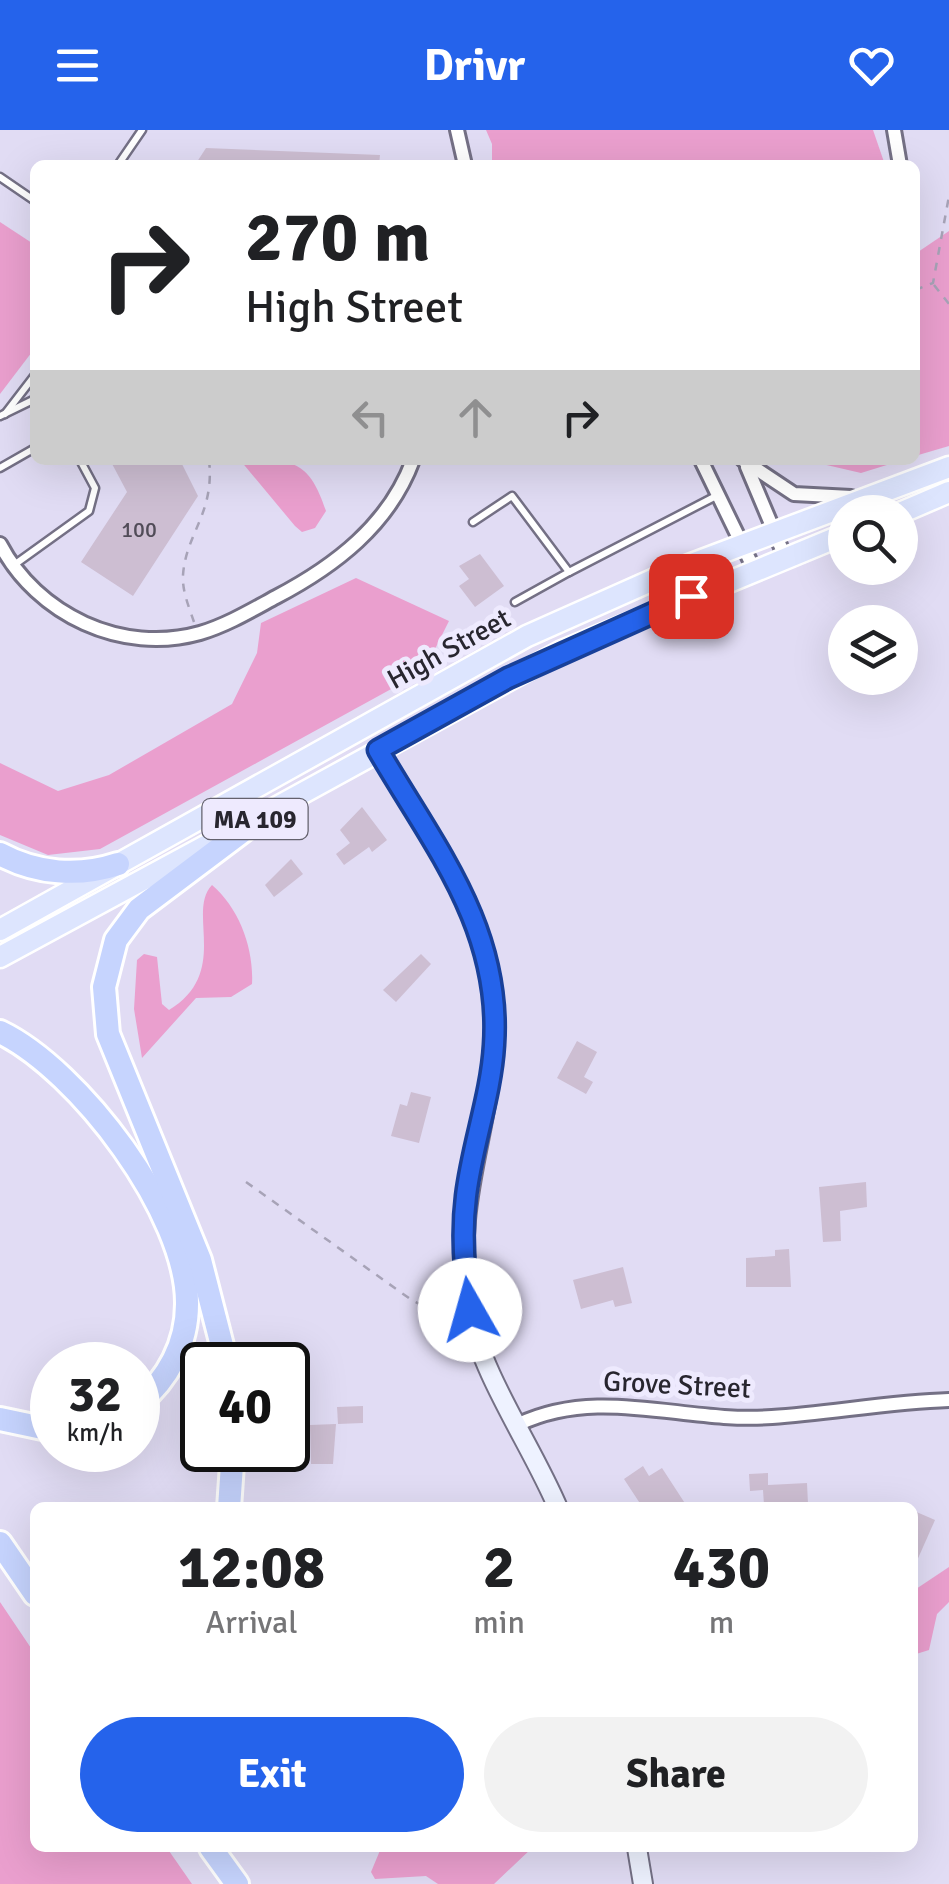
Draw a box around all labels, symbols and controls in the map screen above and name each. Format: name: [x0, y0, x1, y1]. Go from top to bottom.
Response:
icon: menu: [50, 38, 105, 93]
text: Drivr: [424, 38, 525, 93]
icon: heart: [844, 38, 899, 93]
text: 270 m: [245, 194, 430, 280]
icon: right: [80, 200, 210, 330]
text: High Street: [245, 280, 463, 335]
icon: left: [343, 390, 398, 445]
icon: ahead: [448, 390, 503, 445]
icon: right: [553, 390, 608, 445]
map controls: [828, 495, 918, 695]
button: search: [828, 495, 918, 585]
house number: 100: [121, 516, 157, 543]
pin: [649, 554, 734, 639]
icon: arrive: [664, 569, 719, 624]
street label: High Street: [381, 601, 517, 697]
button: layers: [828, 605, 918, 695]
road number: MA 109: [202, 799, 308, 839]
position arrow: [418, 1258, 522, 1362]
speed limit sign: 40: [180, 1342, 310, 1472]
text: 32: [68, 1364, 122, 1426]
street label: Grove Street: [602, 1364, 752, 1406]
text: km/h: [67, 1417, 123, 1448]
text: 12:08: [178, 1531, 325, 1605]
text: 2: [483, 1531, 515, 1605]
text: 430: [673, 1531, 770, 1605]
text: Arrival: [206, 1603, 298, 1642]
text: min: [473, 1603, 525, 1642]
text: m: [709, 1603, 734, 1642]
button: Exit: [80, 1717, 464, 1832]
button: Share: [484, 1717, 868, 1832]

